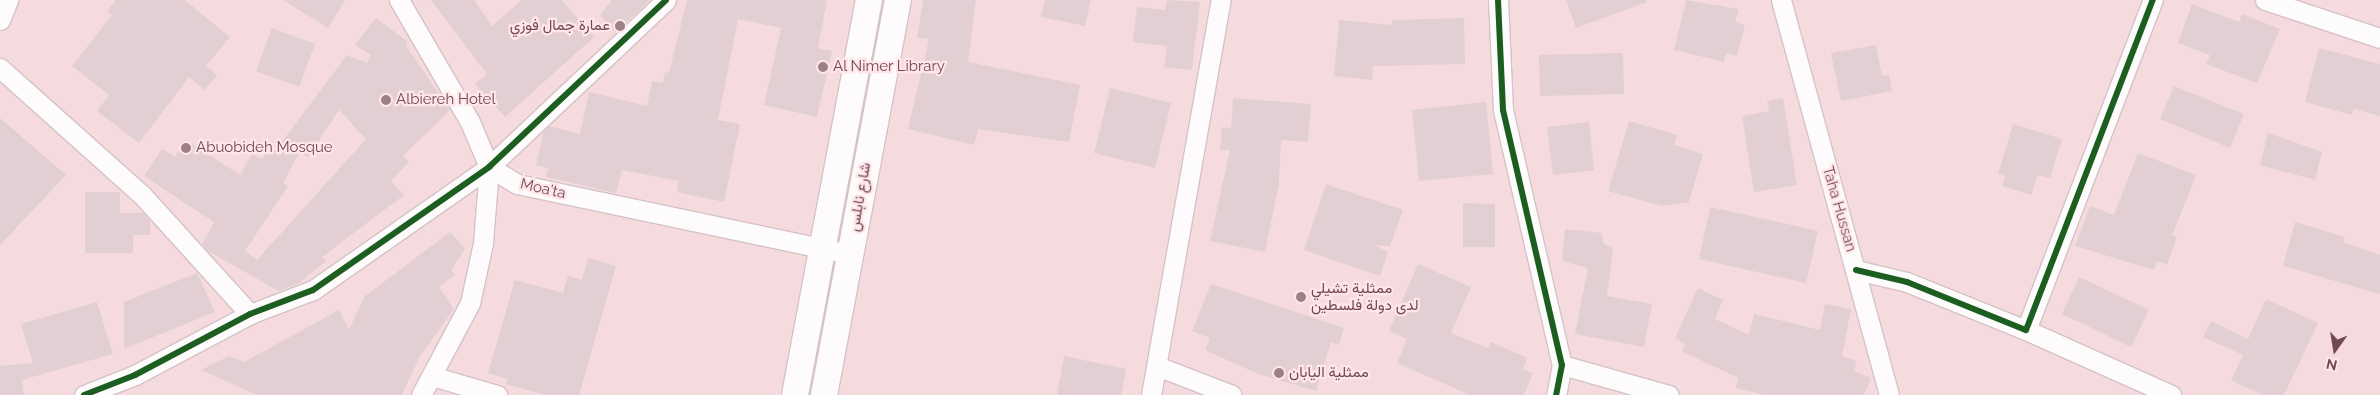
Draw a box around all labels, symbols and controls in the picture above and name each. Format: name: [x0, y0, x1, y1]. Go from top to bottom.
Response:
place label: عمارة جمال فوزي: [510, 17, 610, 35]
marker: عمارة جمال فوزي: [614, 20, 626, 32]
place label: Al Nimer Library: [833, 58, 946, 76]
marker: Al Nimer Library: [817, 61, 829, 73]
place label: Albiereh Hotel: [396, 91, 495, 109]
marker: Albiereh Hotel: [380, 94, 392, 106]
place label: Abuobideh Mosque: [196, 139, 333, 157]
marker: Abuobideh Mosque: [180, 142, 192, 154]
street label: شارع نابلس: [845, 161, 875, 233]
street label: Taha Hussan: [1818, 164, 1860, 254]
street label: Moa'ta: [519, 175, 567, 203]
place label: ممثلية تشيلي لدى دولة فلسطين: [1311, 279, 1419, 314]
marker: ممثلية تشيلي لدى دولة فلسطين: [1295, 291, 1307, 303]
north arrow: [2310, 325, 2360, 375]
text: N: [2325, 356, 2339, 374]
place label: ممثلية اليابان: [1289, 364, 1369, 382]
marker: ممثلية اليابان: [1273, 367, 1285, 379]

